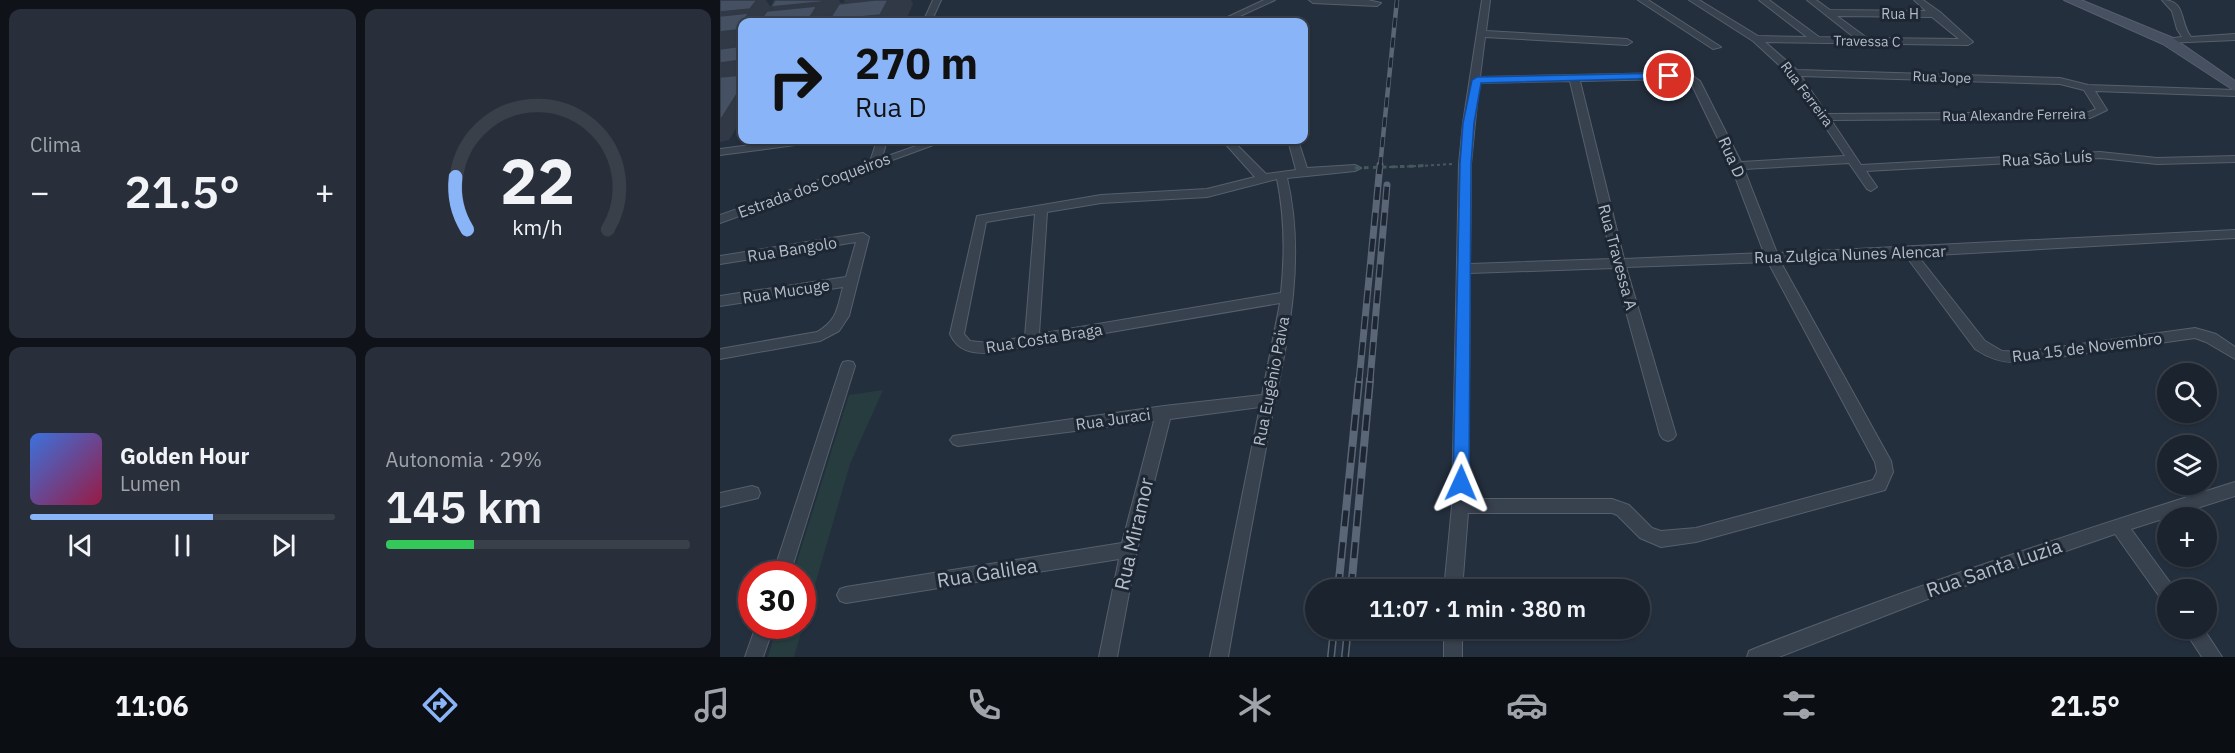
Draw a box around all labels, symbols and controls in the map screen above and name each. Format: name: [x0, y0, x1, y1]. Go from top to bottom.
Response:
street label: Rua H: [1881, 5, 1919, 23]
street label: Travessa C: [1833, 31, 1901, 51]
text: 270 m: [855, 36, 978, 91]
icon: right: [756, 42, 834, 120]
pin: [1643, 50, 1694, 101]
street label: Rua Ferreira: [1777, 58, 1838, 131]
icon: arrive: [1652, 59, 1685, 92]
street label: Rua Jope: [1912, 67, 1972, 87]
text: Rua D: [855, 89, 927, 124]
street label: Rua Alexandre Ferreira: [1942, 105, 2087, 125]
text: Clima: [30, 131, 81, 158]
street label: Rua D: [1714, 134, 1750, 180]
text: 22: [500, 140, 575, 221]
street label: Rua São Luís: [2001, 146, 2093, 170]
street label: Estrada dos Coqueiros: [735, 148, 893, 222]
text: 21.5°: [124, 162, 240, 220]
text: −: [30, 170, 50, 213]
text: +: [315, 170, 335, 213]
street label: Rua Travessa A: [1594, 202, 1642, 312]
text: km/h: [513, 214, 563, 242]
street label: Rua Bangolo: [746, 232, 838, 266]
street label: Rua Zulgica Nunes Alencar: [1754, 241, 1946, 267]
street label: Rua Mucuge: [741, 274, 831, 308]
street label: Rua Eugênio Paiva: [1249, 314, 1293, 447]
street label: Rua Costa Braga: [984, 319, 1104, 357]
street label: Rua 15 de Novembro: [2011, 328, 2163, 366]
map controls: [2157, 363, 2217, 639]
button: search: [2157, 363, 2217, 423]
street label: Rua Juraci: [1074, 404, 1152, 434]
button: layers: [2157, 435, 2217, 495]
text: Golden Hour: [120, 441, 249, 470]
text: Autonomia · 29%: [386, 446, 542, 473]
position arrow: [1429, 451, 1493, 515]
text: Lumen: [120, 470, 181, 497]
street label: Rua Miramor: [1107, 475, 1160, 593]
text: 145 km: [386, 477, 542, 535]
button: +: [2157, 507, 2217, 567]
icon: previous: [64, 529, 97, 562]
icon: pause: [166, 529, 199, 562]
icon: next: [267, 529, 300, 562]
street label: Rua Santa Luzia: [1922, 532, 2066, 603]
street label: Rua Galilea: [935, 551, 1040, 594]
speed limit sign: 30: [738, 561, 816, 639]
button: −: [2157, 579, 2217, 639]
text: 11:07 · 1 min · 380 m: [1369, 594, 1586, 623]
icon: directions: [419, 684, 461, 726]
icon: music: [691, 684, 733, 726]
icon: phone: [963, 684, 1005, 726]
icon: climate: [1234, 684, 1276, 726]
icon: car: [1506, 684, 1548, 726]
icon: filters: [1778, 684, 1820, 726]
text: 11:06: [115, 688, 189, 723]
text: 21.5°: [2050, 688, 2120, 723]

